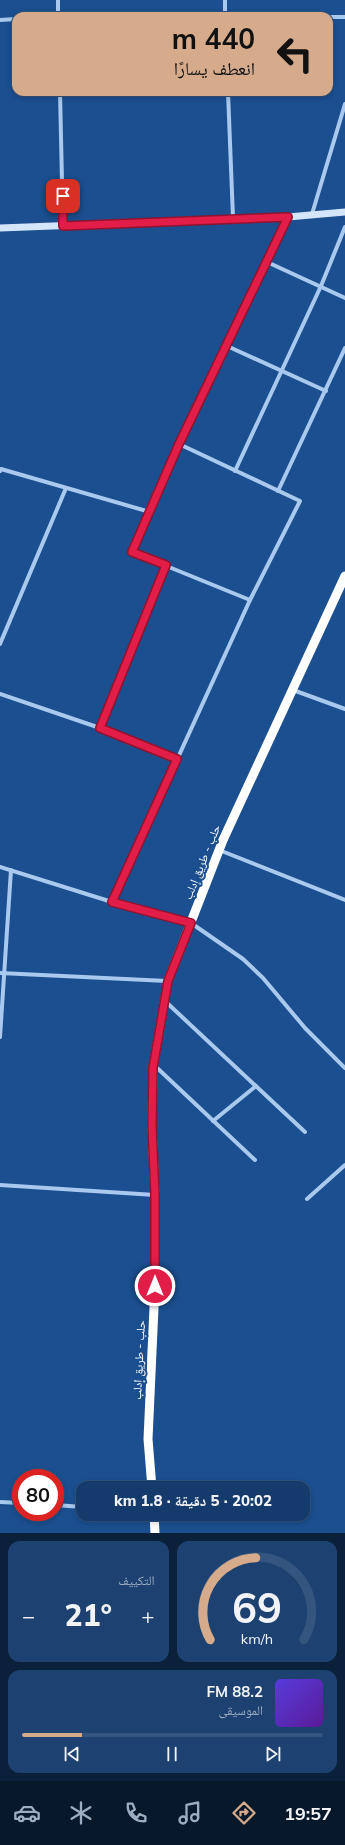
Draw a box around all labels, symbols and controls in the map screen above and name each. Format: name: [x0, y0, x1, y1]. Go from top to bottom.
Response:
text: 440 m: [172, 21, 255, 56]
icon: left: [269, 28, 321, 80]
text: انعطف يسارًا: [174, 57, 255, 80]
pin: [46, 179, 80, 213]
icon: arrive: [52, 185, 74, 207]
street label: حلب - طريق إدلب: [180, 822, 224, 902]
position arrow: [134, 1265, 176, 1307]
street label: حلب - طريق إدلب: [129, 1319, 149, 1400]
speed limit sign: 80: [12, 1469, 64, 1521]
text: 20:02 · 5 دقيقة · 1.8 km: [114, 1491, 272, 1510]
text: التكييف: [118, 1572, 155, 1588]
text: 69: [232, 1580, 282, 1632]
text: 21°: [64, 1596, 112, 1634]
text: −: [22, 1602, 35, 1630]
text: +: [141, 1602, 155, 1630]
text: km/h: [241, 1629, 273, 1647]
text: 88.2 FM: [207, 1682, 263, 1701]
text: الموسيقى: [219, 1702, 263, 1718]
icon: previous: [61, 1743, 83, 1765]
icon: pause: [161, 1743, 183, 1765]
icon: next: [262, 1743, 284, 1765]
icon: car: [13, 1799, 41, 1827]
icon: climate: [67, 1799, 95, 1827]
icon: phone: [122, 1799, 150, 1827]
icon: music: [176, 1799, 204, 1827]
icon: directions: [230, 1799, 258, 1827]
text: 19:57: [284, 1802, 332, 1825]

